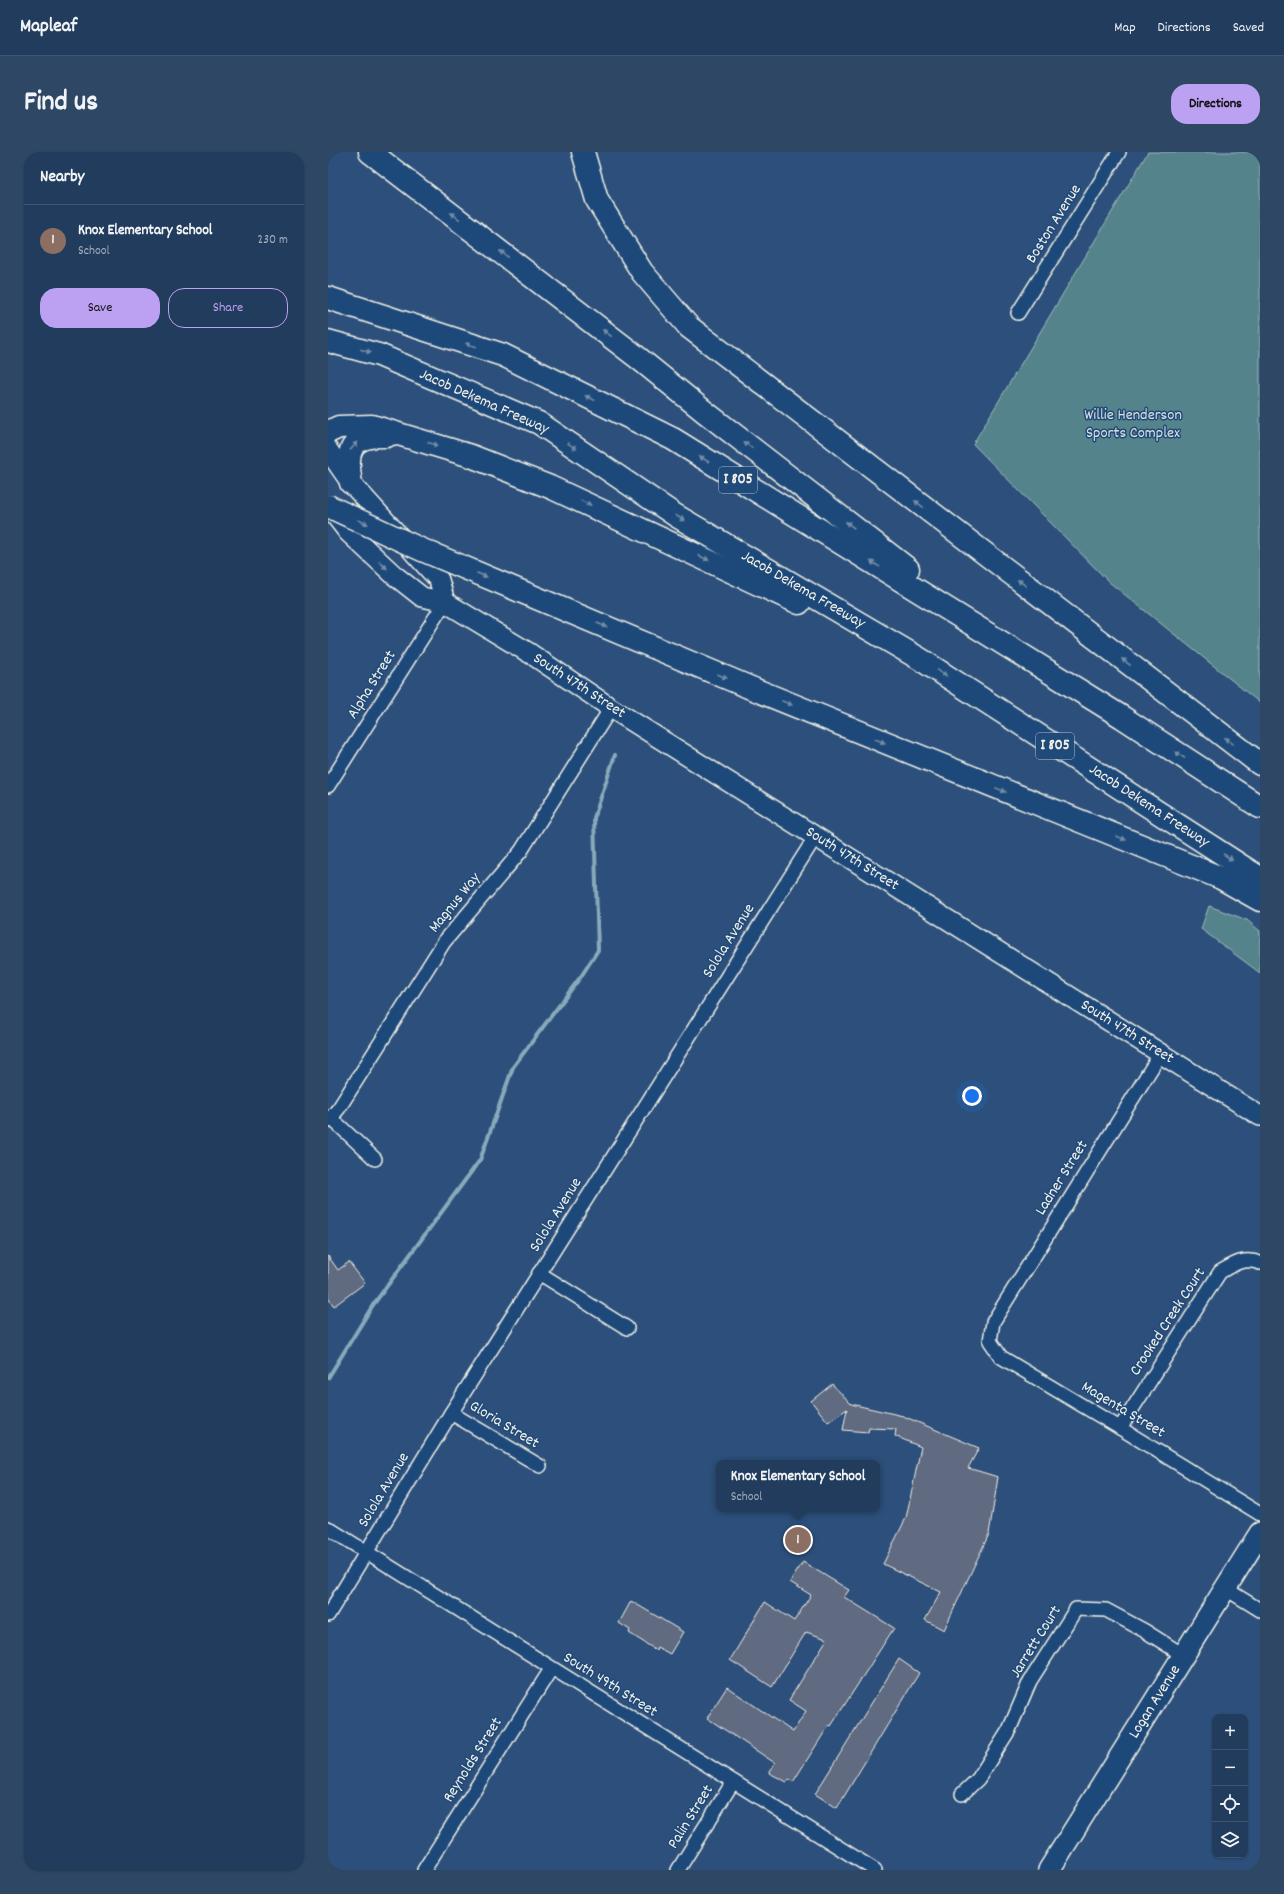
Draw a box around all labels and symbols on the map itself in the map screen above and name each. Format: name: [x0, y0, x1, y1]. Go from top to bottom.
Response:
street label: Boston Avenue: [1021, 180, 1087, 268]
one-way arrow: [449, 212, 460, 220]
one-way arrow: [498, 249, 509, 258]
one-way arrow: [601, 329, 612, 337]
one-way arrow: [465, 341, 477, 347]
one-way arrow: [360, 348, 372, 354]
street label: Jacob Dekema Freeway: [415, 363, 553, 441]
one-way arrow: [584, 395, 595, 401]
park label: Willie Henderson Sports Complex: [1084, 404, 1182, 445]
one-way arrow: [349, 441, 359, 451]
one-way arrow: [428, 441, 440, 447]
one-way arrow: [742, 441, 753, 449]
one-way arrow: [567, 442, 577, 450]
one-way arrow: [699, 455, 709, 463]
road number: I 805: [719, 467, 757, 493]
one-way arrow: [580, 500, 591, 506]
one-way arrow: [914, 500, 925, 508]
one-way arrow: [674, 515, 686, 522]
one-way arrow: [358, 519, 369, 525]
one-way arrow: [845, 521, 856, 529]
street label: Jacob Dekema Freeway: [737, 545, 870, 635]
one-way arrow: [698, 555, 709, 561]
one-way arrow: [378, 560, 388, 569]
one-way arrow: [870, 560, 880, 568]
one-way arrow: [477, 572, 488, 578]
one-way arrow: [1017, 579, 1028, 587]
one-way arrow: [596, 622, 608, 629]
street label: Alpha Street: [342, 646, 402, 724]
street label: South 47th Street: [528, 647, 630, 725]
one-way arrow: [1120, 657, 1131, 666]
one-way arrow: [936, 670, 948, 677]
one-way arrow: [716, 673, 727, 679]
one-way arrow: [781, 700, 792, 706]
road number: I 805: [1036, 733, 1074, 759]
one-way arrow: [1224, 737, 1234, 745]
one-way arrow: [875, 738, 887, 744]
one-way arrow: [1175, 751, 1186, 758]
street label: Jacob Dekema Freeway: [1084, 758, 1214, 854]
one-way arrow: [995, 787, 1007, 793]
street label: South 47th Street: [801, 821, 903, 897]
one-way arrow: [1116, 836, 1128, 842]
one-way arrow: [1222, 854, 1234, 861]
street label: Magnus Way: [423, 867, 487, 938]
street label: Solola Avenue: [697, 899, 761, 983]
street label: South 47th Street: [1076, 994, 1178, 1070]
your location: [962, 1086, 982, 1106]
street label: Ladner Street: [1030, 1136, 1094, 1220]
street label: Solola Avenue: [524, 1173, 588, 1257]
street label: Crooked Creek Court: [1124, 1263, 1212, 1381]
street label: Magenta Street: [1077, 1376, 1169, 1444]
street label: Gloria Street: [465, 1395, 543, 1455]
street label: Solola Avenue: [353, 1448, 415, 1532]
pin: 1: [785, 1525, 811, 1555]
street label: Jarrett Court: [1005, 1601, 1067, 1683]
street label: South 49th Street: [558, 1647, 662, 1723]
street label: Logan Avenue: [1123, 1661, 1187, 1743]
street label: Reynolds Street: [438, 1713, 508, 1807]
street label: Palin Street: [662, 1781, 720, 1853]

